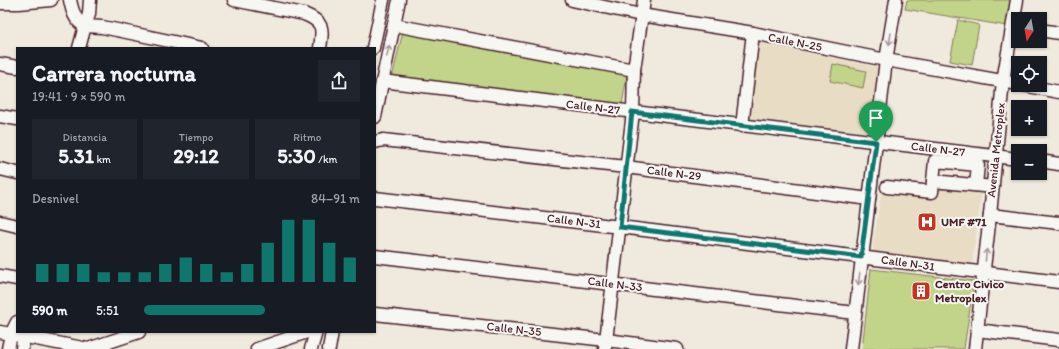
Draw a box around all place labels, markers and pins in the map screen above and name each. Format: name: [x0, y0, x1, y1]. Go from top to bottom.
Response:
pin: [859, 101, 893, 142]
hospital icon: UMF #71: [916, 211, 938, 233]
place label: UMF #71: [941, 215, 987, 229]
place label: Centro Civico Metroplex: [935, 277, 1004, 306]
building icon: Centro Civico Metroplex: [910, 280, 932, 302]

